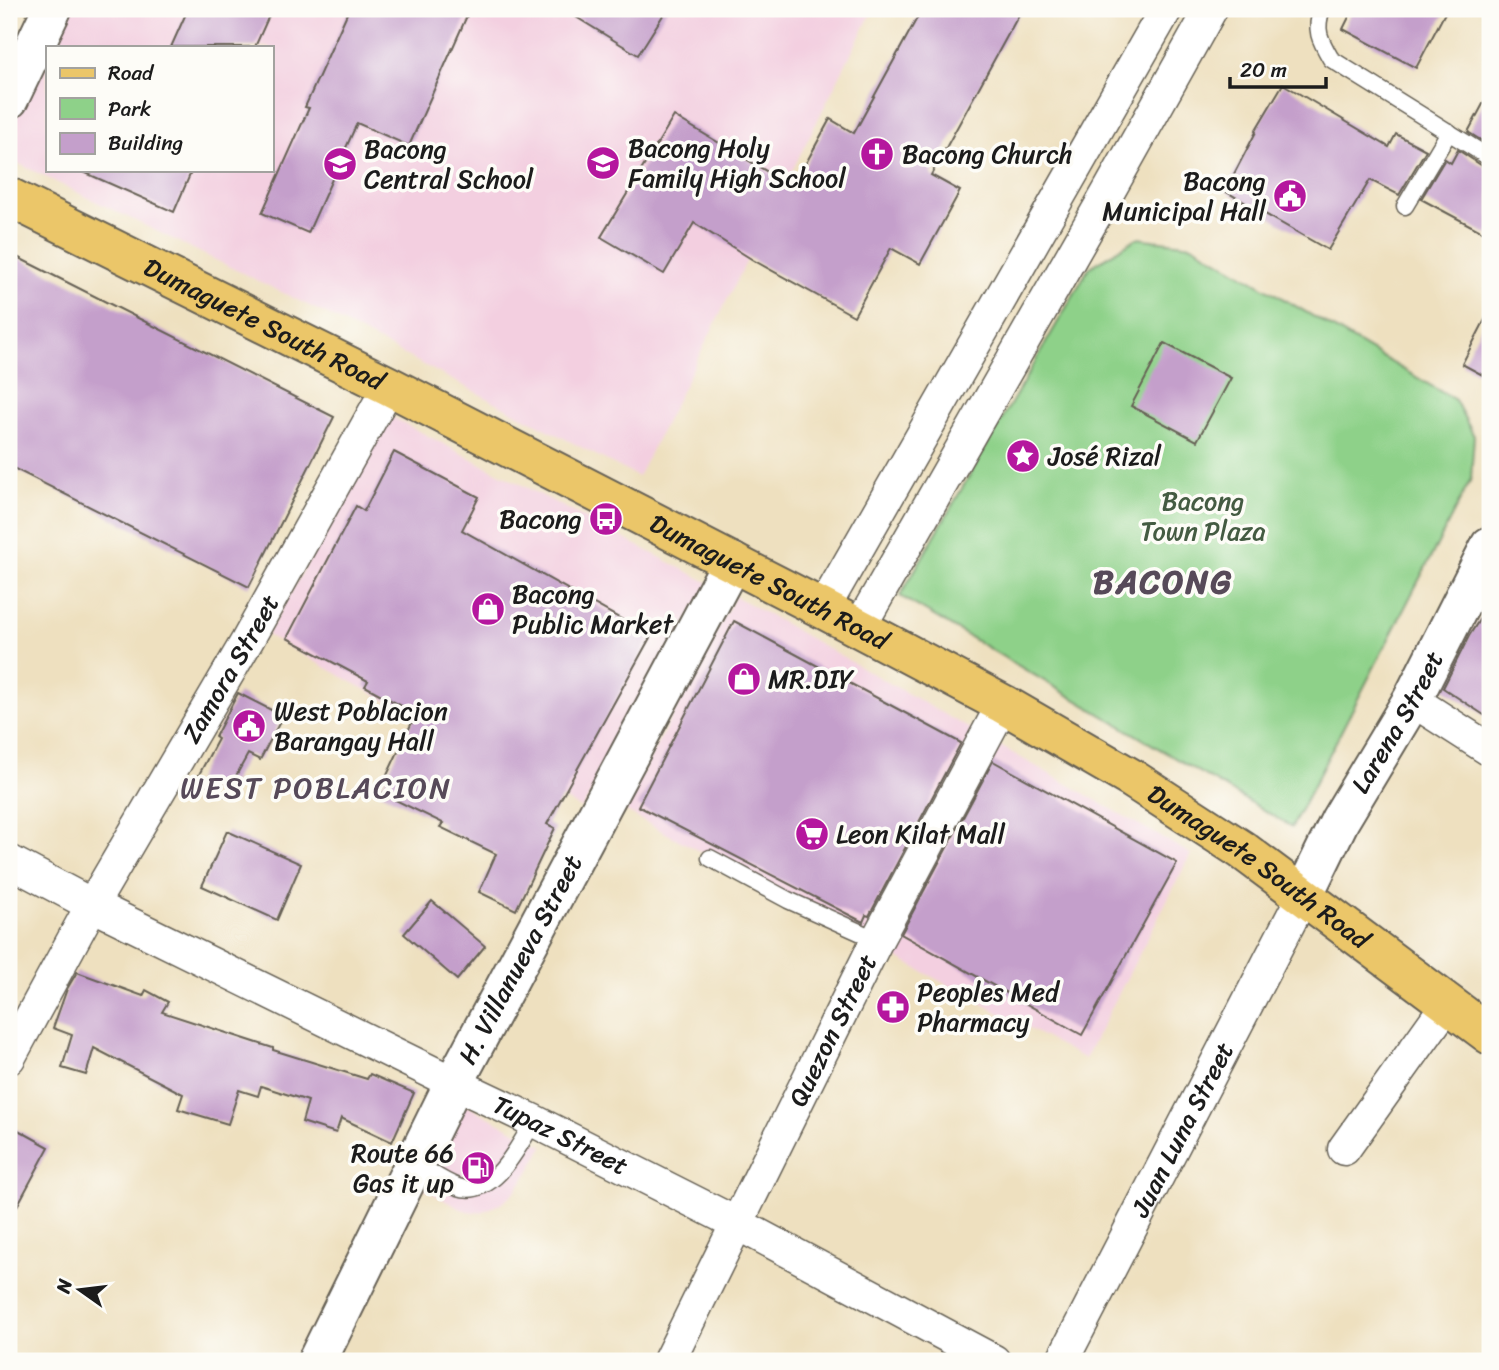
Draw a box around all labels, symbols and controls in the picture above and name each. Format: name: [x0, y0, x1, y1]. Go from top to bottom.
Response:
legend: [46, 46, 273, 172]
scale bar: [1230, 46, 1326, 90]
text: 20 m: [1240, 51, 1287, 89]
text: Road: [108, 54, 155, 92]
text: Park: [108, 90, 151, 128]
text: Building: [108, 124, 184, 162]
place label: Bacong Holy Family High School: [628, 125, 846, 201]
place label: Bacong Central School: [364, 126, 534, 202]
place label: Bacong Church: [902, 131, 1073, 177]
church icon: Bacong Church: [858, 135, 896, 173]
school or university icon: Bacong Holy Family High School: [584, 144, 622, 182]
school or university icon: Bacong Central School: [321, 145, 359, 183]
place label: Bacong Municipal Hall: [1102, 158, 1267, 234]
public building icon: Bacong Municipal Hall: [1271, 177, 1309, 215]
street label: Dumaguete South Road: [136, 244, 395, 404]
place label: José Rizal: [1047, 433, 1162, 479]
place icon: José Rizal: [1004, 437, 1042, 475]
park label: Bacong Town Plaza: [1140, 478, 1266, 554]
place label: Bacong: [499, 496, 582, 542]
bus stop icon: Bacong: [587, 500, 625, 538]
street label: Dumaguete South Road: [641, 501, 899, 664]
district label: BACONG: [1093, 553, 1233, 611]
place label: Bacong Public Market: [512, 571, 674, 647]
street label: Zamora Street: [169, 585, 292, 752]
shop icon: Bacong Public Market: [469, 590, 507, 628]
street label: Larena Street: [1338, 642, 1456, 803]
place label: MR.DIY: [768, 656, 855, 702]
shop icon: MR.DIY: [725, 660, 763, 698]
place label: West Poblacion Barangay Hall: [274, 688, 448, 764]
public building icon: West Poblacion Barangay Hall: [230, 707, 268, 745]
district label: WEST POBLACION: [180, 761, 452, 815]
street label: Dumaguete South Road: [1138, 771, 1382, 963]
place label: Leon Kilat Mall: [836, 811, 1006, 857]
supermarket icon: Leon Kilat Mall: [793, 815, 831, 853]
street label: H. Villanueva Street: [445, 846, 595, 1073]
street label: Quezon Street: [775, 946, 890, 1115]
place label: Peoples Med Pharmacy: [917, 969, 1061, 1045]
pharmacy icon: Peoples Med Pharmacy: [874, 988, 912, 1026]
street label: Juan Luna Street: [1117, 1033, 1247, 1226]
street label: Tupaz Street: [485, 1082, 637, 1188]
place label: Route 66 Gas it up: [351, 1130, 454, 1206]
fuel station icon: Route 66 Gas it up: [459, 1149, 497, 1187]
north arrow: [46, 1254, 116, 1324]
text: N: [46, 1275, 82, 1297]

